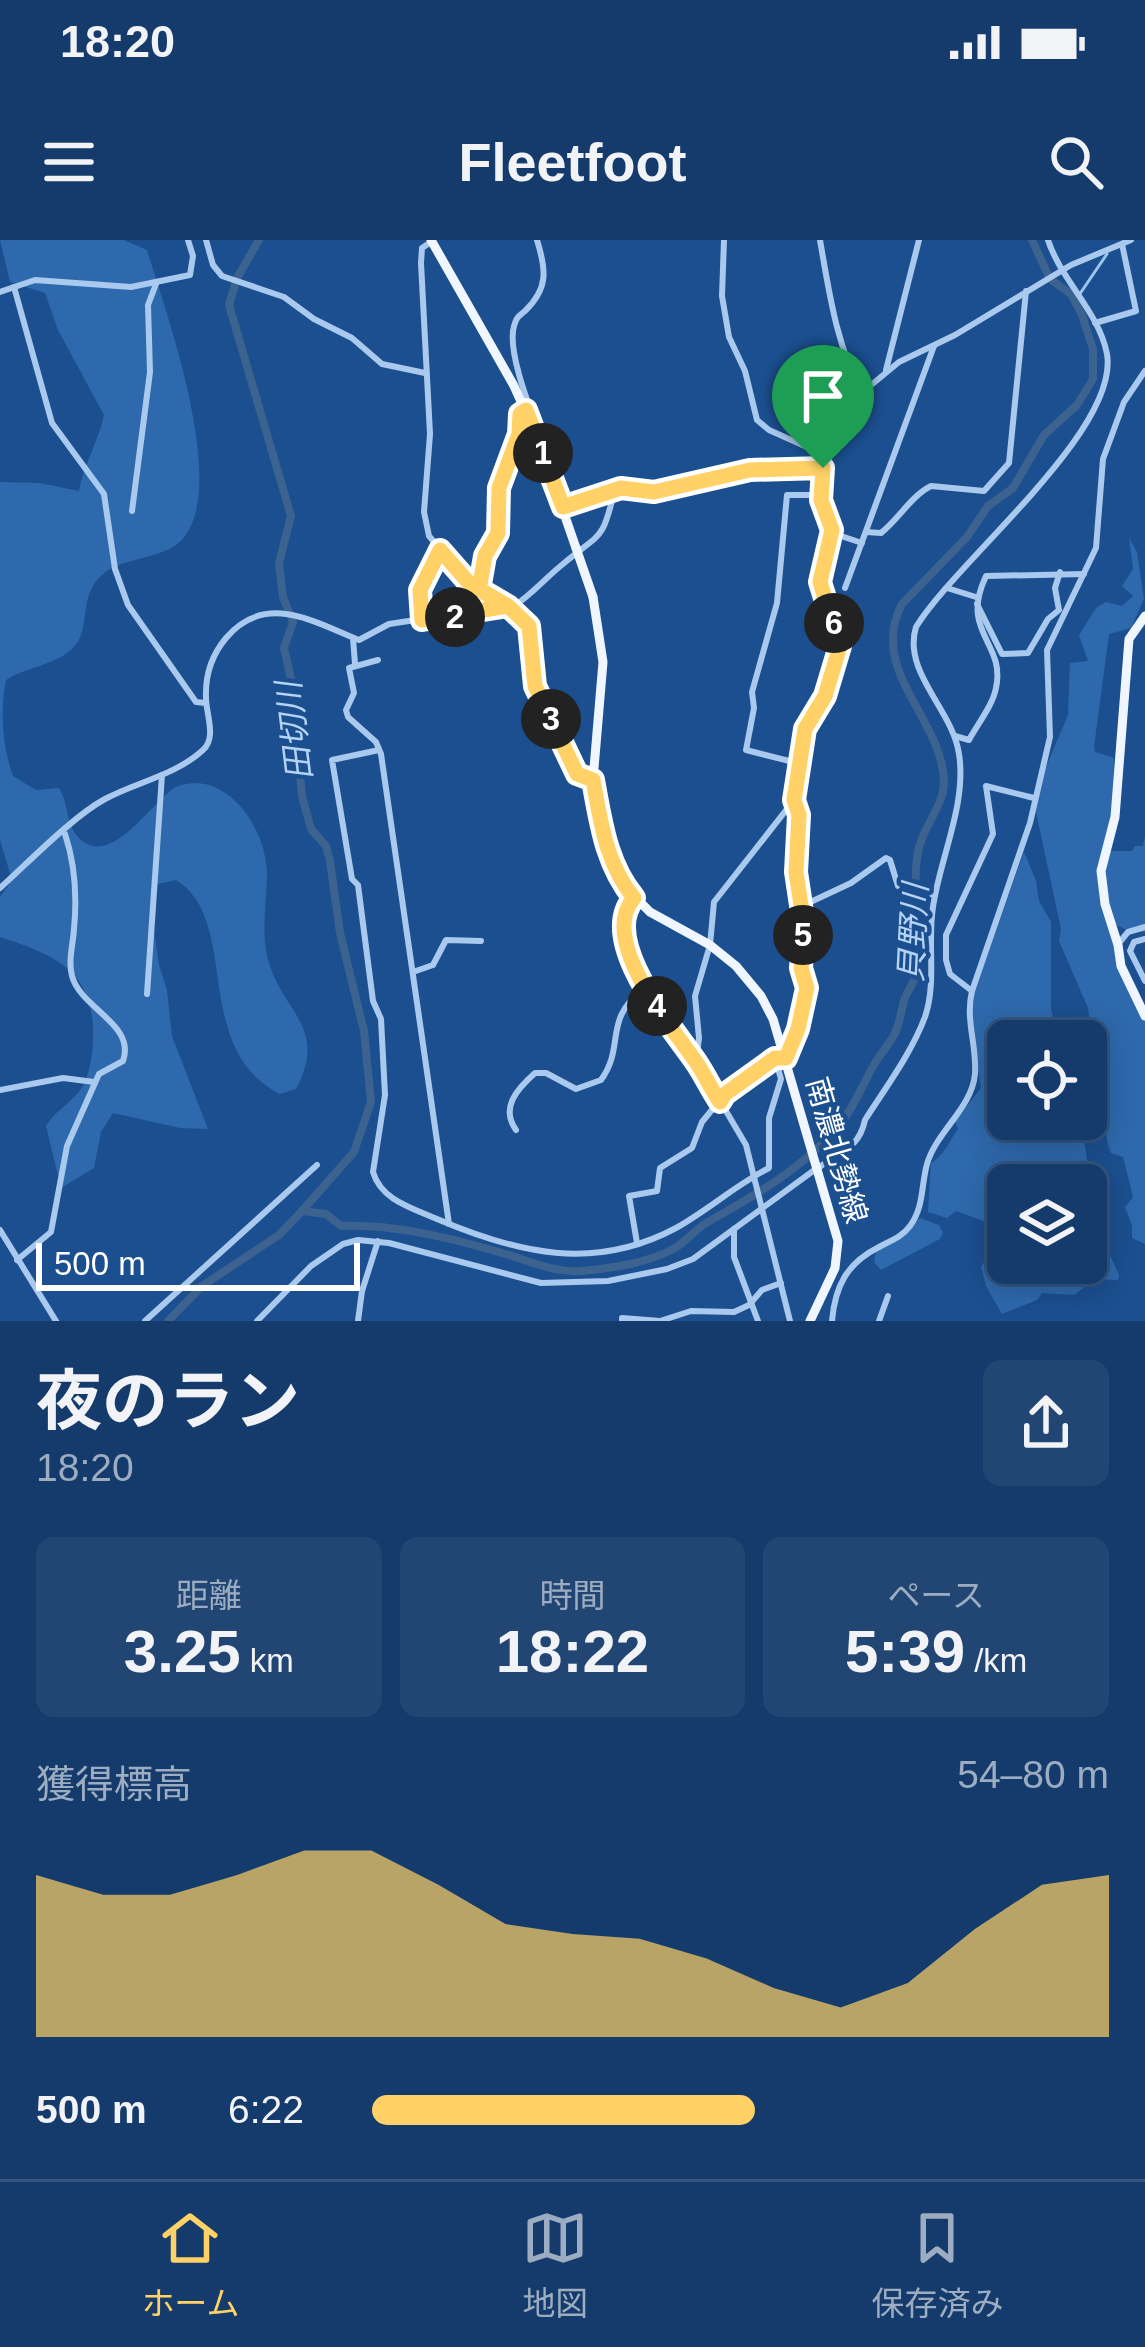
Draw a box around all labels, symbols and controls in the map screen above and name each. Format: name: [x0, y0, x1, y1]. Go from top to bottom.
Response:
text: 18:20: [60, 16, 175, 67]
icon: menu: [36, 129, 102, 195]
icon: search: [1043, 129, 1109, 195]
text: Fleetfoot: [459, 132, 686, 192]
pin: [772, 345, 874, 468]
icon: arrive: [790, 363, 856, 429]
pin: 1: [513, 423, 573, 483]
text: 1: [534, 434, 552, 471]
pin: 2: [425, 587, 485, 647]
pin: 6: [804, 593, 864, 653]
text: 2: [446, 598, 464, 635]
text: 6: [825, 604, 843, 641]
water label: 田切川: [269, 677, 318, 782]
pin: 3: [521, 689, 581, 749]
text: 3: [542, 700, 560, 737]
water label: 貝野川: [892, 880, 934, 983]
pin: 5: [773, 905, 833, 965]
text: 5: [794, 916, 812, 953]
pin: 4: [627, 976, 687, 1036]
text: 4: [648, 987, 666, 1024]
map controls: [987, 1020, 1107, 1284]
button: locate: [987, 1020, 1107, 1140]
street label: 南濃北勢線: [800, 1073, 874, 1227]
button: layers: [987, 1164, 1107, 1284]
scale bar: [36, 1237, 360, 1290]
text: 500 m: [54, 1245, 146, 1282]
button: share: [983, 1360, 1109, 1486]
text: 夜のラン: [36, 1364, 300, 1438]
text: 18:20: [36, 1446, 134, 1489]
text: 距離: [176, 1577, 242, 1614]
text: 時間: [539, 1577, 605, 1614]
text: ペース: [887, 1577, 985, 1614]
text: 3.25: [124, 1618, 241, 1685]
text: 18:22: [496, 1618, 649, 1685]
text: 5:39: [845, 1618, 965, 1685]
text: km: [241, 1642, 294, 1679]
text: /km: [965, 1642, 1027, 1679]
text: 54–80 m: [957, 1753, 1109, 1796]
text: 獲得標高: [36, 1763, 192, 1806]
text: 500 m: [36, 2088, 147, 2131]
text: 6:22: [228, 2088, 304, 2131]
tab: ホーム: [141, 2205, 240, 2325]
tab: 地図: [522, 2205, 588, 2325]
tab: 保存済み: [871, 2205, 1003, 2325]

